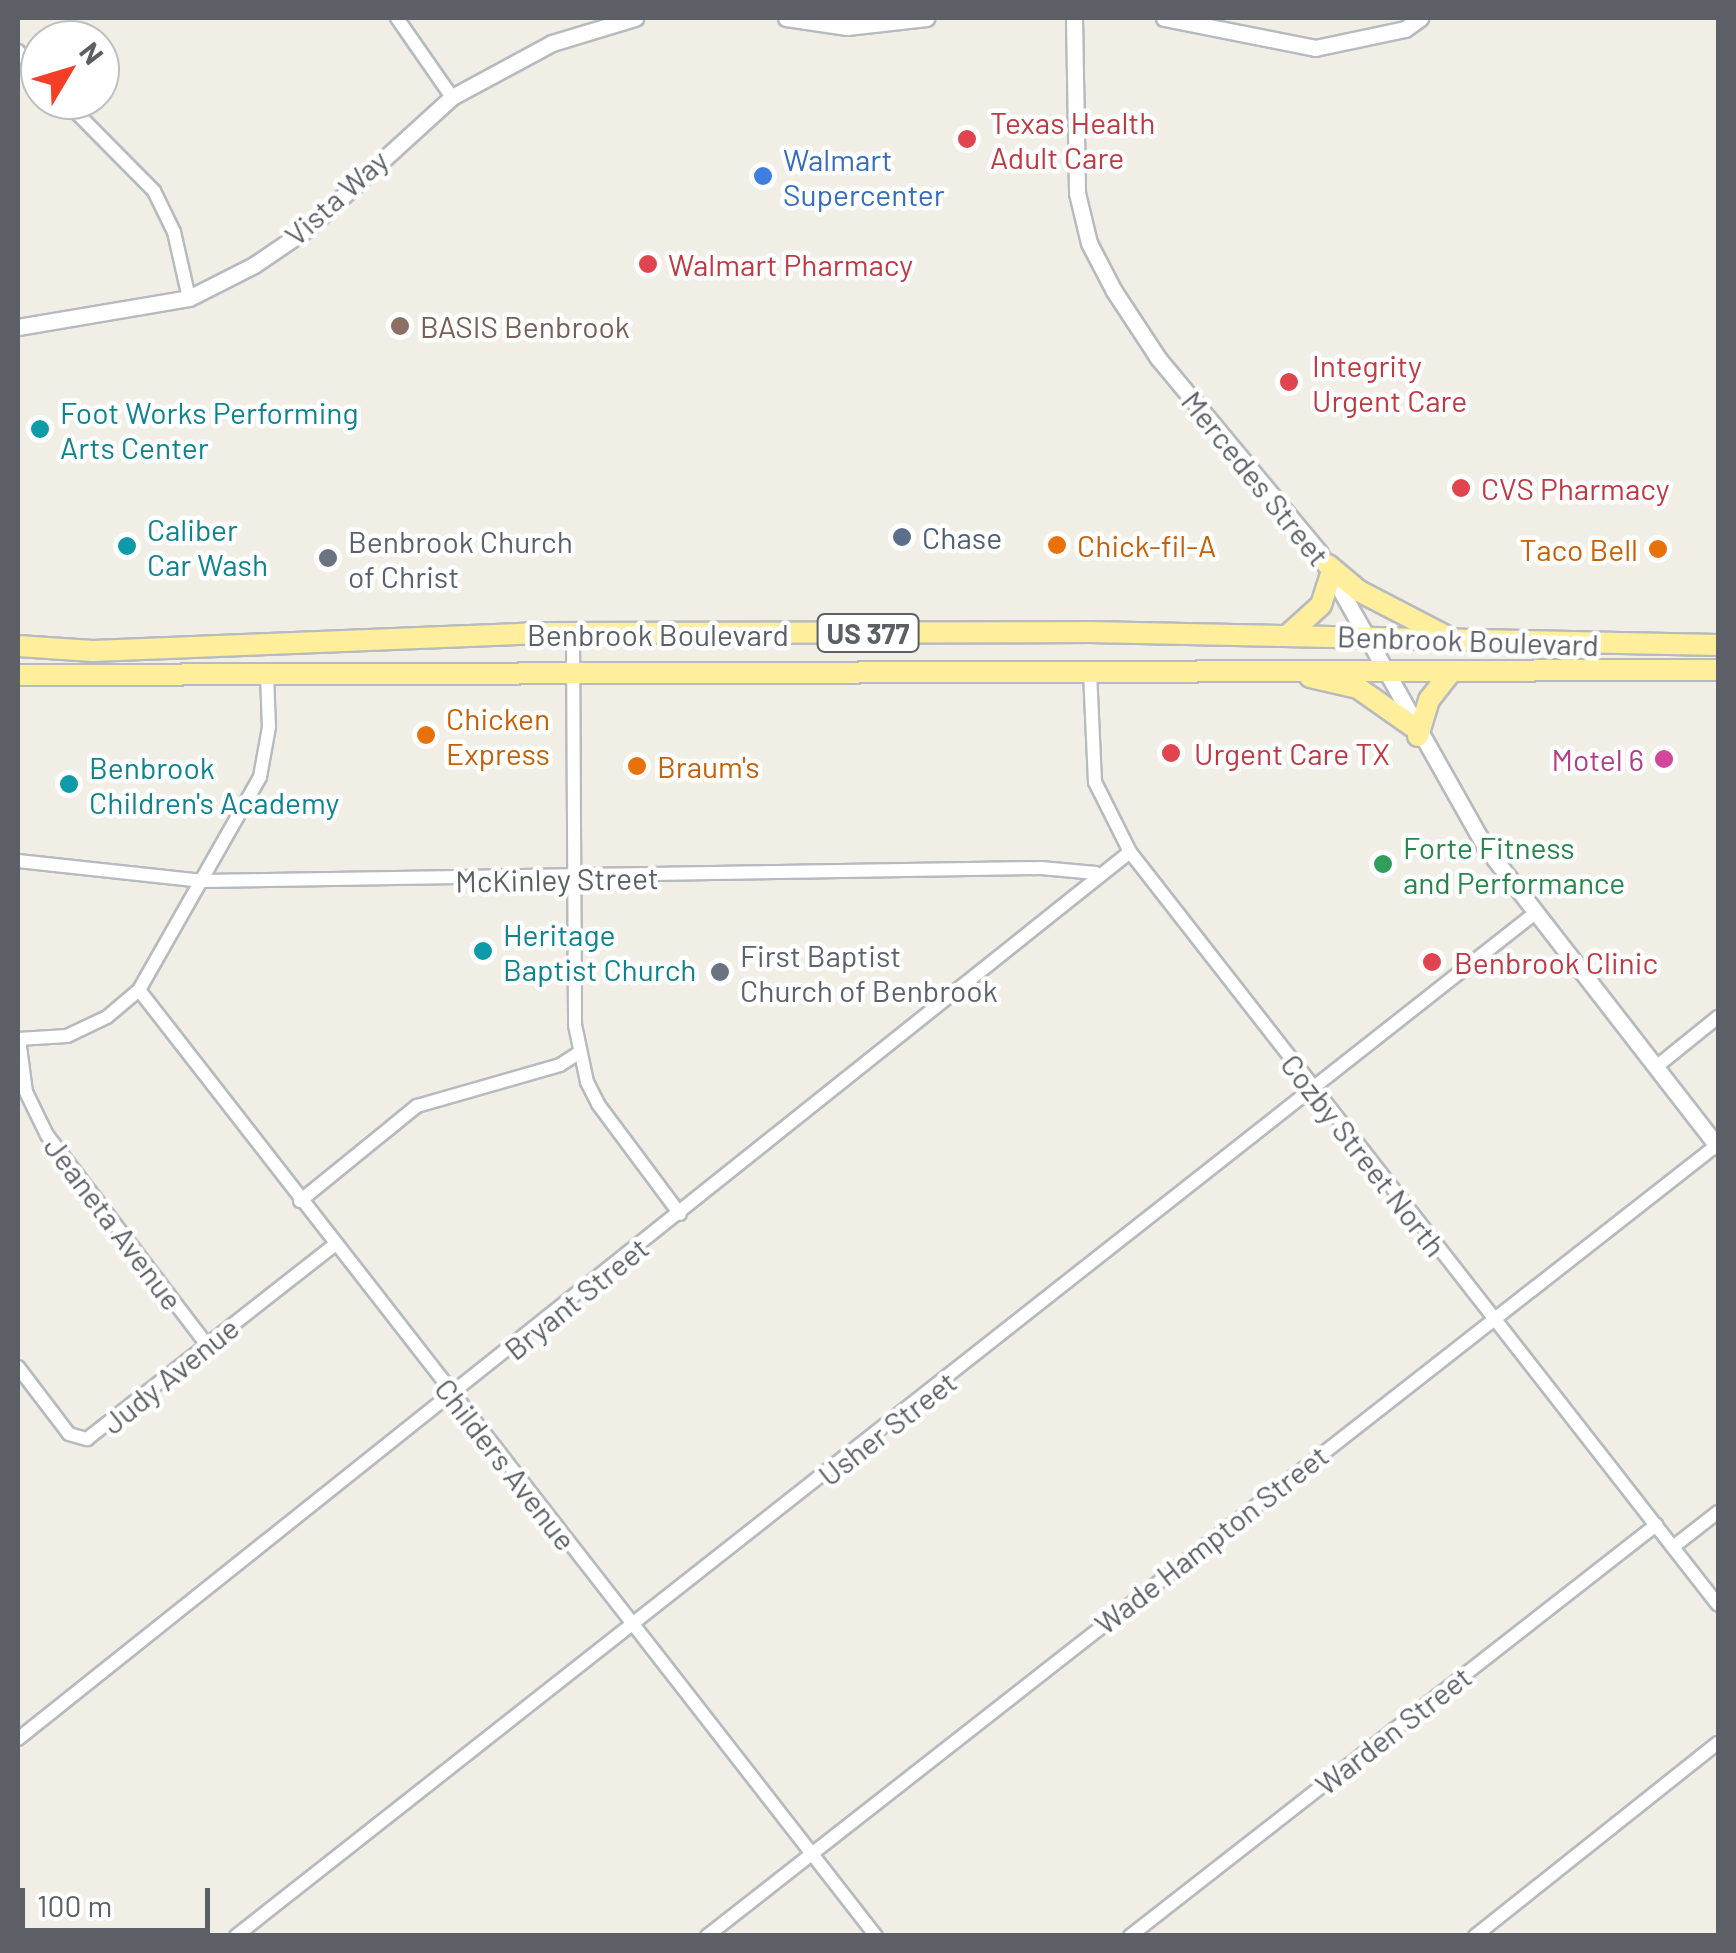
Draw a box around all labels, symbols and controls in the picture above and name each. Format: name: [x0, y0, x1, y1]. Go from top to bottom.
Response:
north arrow: [20, 20, 120, 120]
text: N: [73, 35, 111, 71]
place label: Texas Health Adult Care: [990, 104, 1155, 174]
marker: Texas Health Adult Care: [954, 126, 980, 152]
place label: Walmart Supercenter: [783, 141, 945, 212]
street label: Vista Way: [277, 142, 395, 252]
marker: Walmart Supercenter: [752, 165, 774, 187]
place label: Walmart Pharmacy: [668, 246, 913, 282]
marker: Walmart Pharmacy: [637, 253, 659, 275]
place label: BASIS Benbrook: [420, 308, 630, 344]
marker: BASIS Benbrook: [389, 315, 411, 337]
place label: Integrity Urgent Care: [1312, 347, 1467, 418]
marker: Integrity Urgent Care: [1276, 369, 1302, 395]
street label: Mercedes Street: [1175, 383, 1337, 573]
place label: Foot Works Performing Arts Center: [60, 394, 359, 464]
marker: Foot Works Performing Arts Center: [29, 418, 51, 440]
place label: CVS Pharmacy: [1481, 470, 1670, 506]
marker: CVS Pharmacy: [1450, 477, 1472, 499]
place label: Caliber Car Wash: [147, 511, 268, 582]
place label: Chase: [922, 519, 1002, 555]
place label: Benbrook Church of Christ: [348, 523, 573, 594]
marker: Chase: [891, 526, 913, 548]
place label: Chick-fil-A: [1077, 527, 1216, 563]
place label: Taco Bell: [1520, 531, 1638, 567]
marker: Chick-fil-A: [1046, 534, 1068, 556]
marker: Caliber Car Wash: [116, 535, 138, 557]
marker: Taco Bell: [1647, 538, 1669, 560]
marker: Benbrook Church of Christ: [317, 547, 339, 569]
road number: US 377: [816, 610, 920, 656]
street label: Benbrook Boulevard: [527, 616, 789, 652]
street label: Benbrook Boulevard: [1336, 617, 1600, 663]
place label: Chicken Express: [446, 700, 550, 770]
marker: Chicken Express: [415, 724, 437, 746]
place label: Urgent Care TX: [1194, 735, 1390, 771]
marker: Urgent Care TX: [1158, 740, 1184, 766]
place label: Motel 6: [1552, 741, 1644, 777]
place label: Braum's: [657, 748, 760, 784]
marker: Motel 6: [1653, 748, 1675, 770]
place label: Benbrook Children's Academy: [89, 749, 339, 820]
marker: Braum's: [626, 755, 648, 777]
marker: Benbrook Children's Academy: [58, 773, 80, 795]
place label: Forte Fitness and Performance: [1403, 829, 1625, 900]
marker: Forte Fitness and Performance: [1372, 853, 1394, 875]
street label: McKinley Street: [455, 859, 659, 899]
place label: Heritage Baptist Church: [503, 916, 696, 986]
place label: First Baptist Church of Benbrook: [740, 937, 998, 1008]
marker: Heritage Baptist Church: [472, 940, 494, 962]
place label: Benbrook Clinic: [1454, 944, 1658, 980]
marker: Benbrook Clinic: [1419, 949, 1445, 975]
marker: First Baptist Church of Benbrook: [709, 961, 731, 983]
street label: Cozby Street North: [1274, 1047, 1454, 1263]
street label: Jeaneta Avenue: [37, 1129, 191, 1317]
street label: Bryant Street: [497, 1229, 655, 1367]
street label: Judy Avenue: [95, 1309, 245, 1441]
street label: Usher Street: [811, 1363, 963, 1493]
street label: Childers Avenue: [428, 1371, 584, 1557]
street label: Wade Hampton Street: [1087, 1437, 1335, 1641]
street label: Warden Street: [1308, 1658, 1478, 1802]
scale bar: [25, 1868, 215, 1930]
text: 100 m: [37, 1887, 112, 1923]

